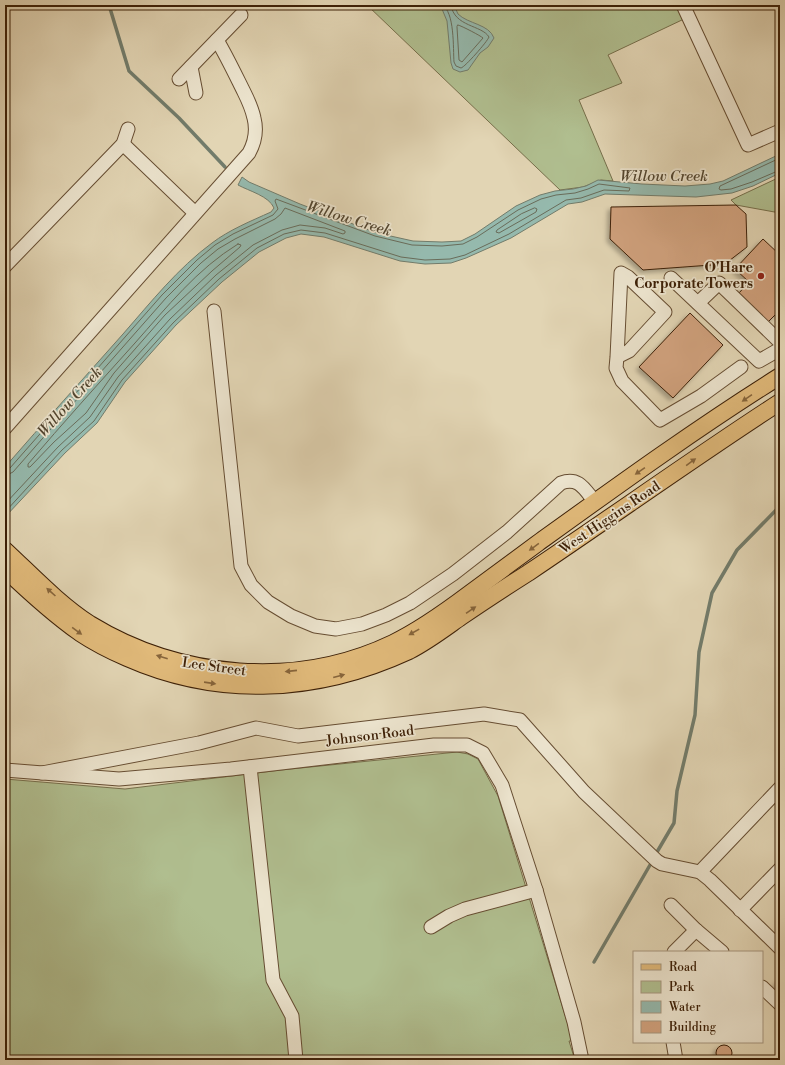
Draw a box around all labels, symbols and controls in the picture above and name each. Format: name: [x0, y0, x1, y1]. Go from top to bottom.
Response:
water label: Willow Creek: [620, 167, 708, 186]
water label: Willow Creek: [304, 197, 394, 241]
place label: O'Hare Corporate Towers: [634, 259, 753, 293]
marker: O'Hare Corporate Towers: [756, 271, 766, 281]
water label: Willow Creek: [34, 363, 107, 441]
one-way arrow: [742, 394, 753, 402]
one-way arrow: [685, 458, 696, 466]
one-way arrow: [635, 467, 645, 475]
street label: West Higgins Road: [555, 478, 664, 559]
one-way arrow: [529, 542, 539, 550]
one-way arrow: [46, 588, 56, 597]
one-way arrow: [466, 607, 477, 614]
one-way arrow: [72, 627, 83, 635]
one-way arrow: [408, 628, 419, 635]
one-way arrow: [156, 654, 168, 660]
street label: Lee Street: [181, 654, 247, 680]
one-way arrow: [285, 667, 297, 674]
one-way arrow: [333, 673, 345, 679]
one-way arrow: [204, 680, 217, 686]
street label: Johnson Road: [324, 722, 415, 750]
legend: [633, 951, 763, 1043]
text: Road: [669, 960, 697, 975]
text: Park: [669, 980, 695, 995]
text: Water: [668, 1000, 701, 1015]
text: Building: [668, 1020, 717, 1035]

